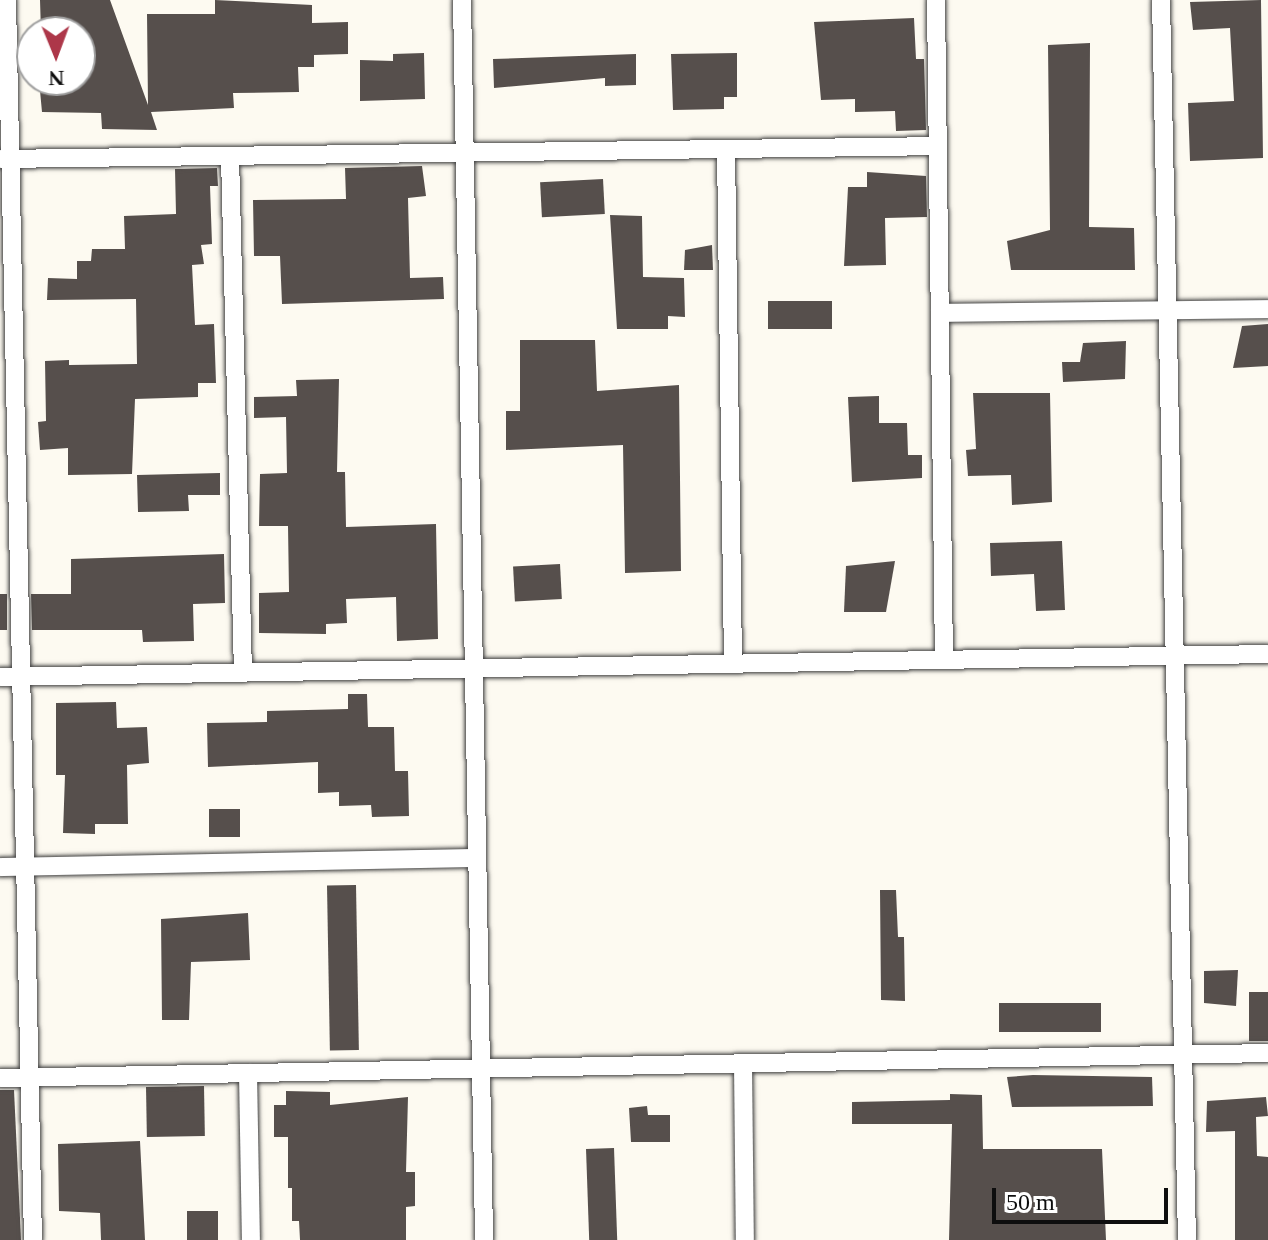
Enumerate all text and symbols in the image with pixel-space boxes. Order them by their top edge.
north arrow [16,16,96,96]
text: N [48,66,65,91]
scale bar [996,1172,1172,1222]
text: 50 m [1006,1189,1055,1215]

